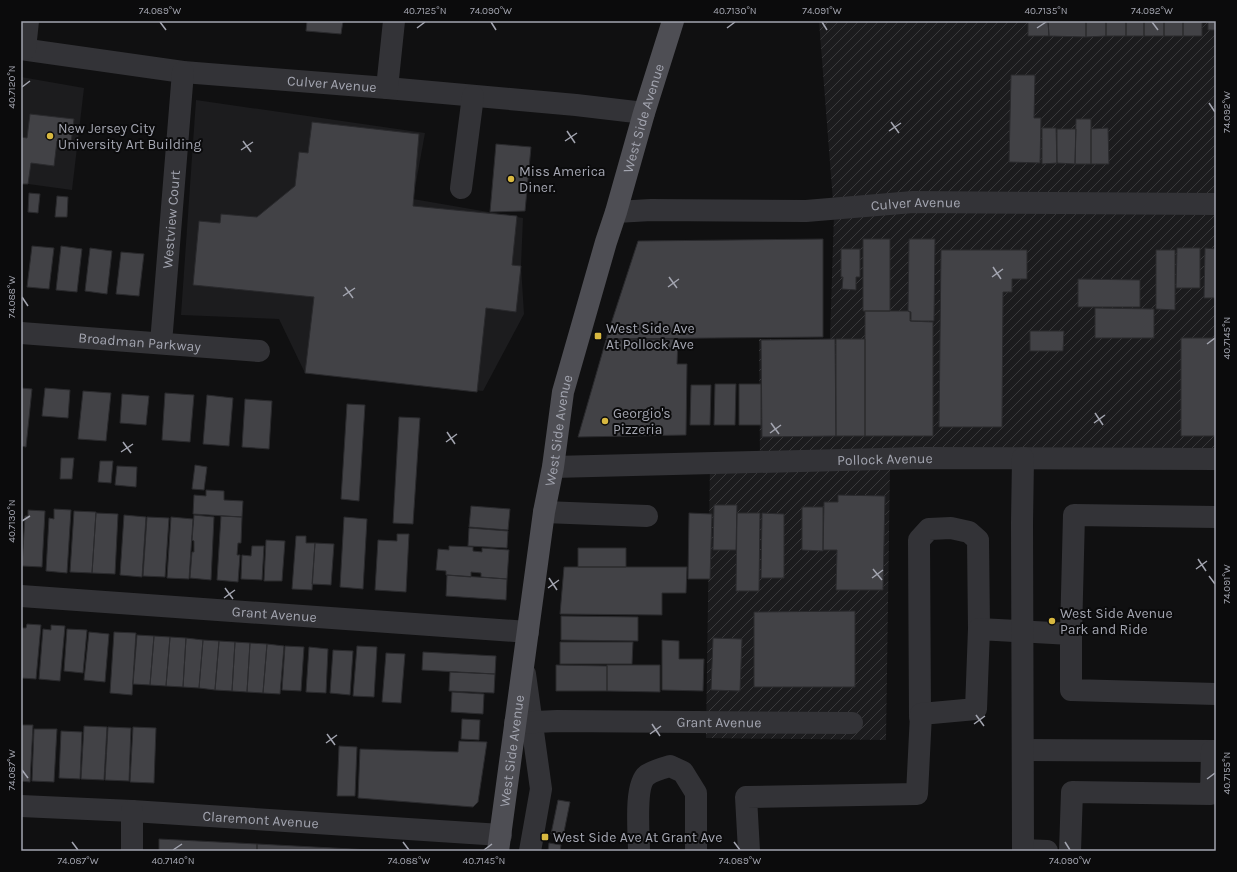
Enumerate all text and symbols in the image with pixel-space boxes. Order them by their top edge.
text: 74.089°W [139,5,181,17]
text: 40.7125°N [404,5,447,17]
text: 74.090°W [470,5,512,17]
text: 40.7130°N [713,5,757,17]
text: 74.091°W [802,5,842,17]
text: 40.7135°N [1024,5,1068,17]
text: 74.092°W [1131,5,1173,17]
street label: West Side Avenue [620,62,668,175]
text: 40.7120°N [6,65,18,109]
street label: Culver Avenue [286,72,377,96]
text: 74.092°W [1221,91,1233,133]
place label: New Jersey City University Art Building [58,120,202,153]
marker: New Jersey City University Art Building [45,131,55,141]
place label: Miss America Diner. [519,163,606,196]
street label: Westview Court [159,169,184,269]
marker: Miss America Diner. [506,174,516,184]
street label: Culver Avenue [870,194,961,215]
text: 74.088°W [6,276,18,318]
text: 40.7145°N [1221,317,1233,359]
place label: West Side Ave At Pollock Ave [606,320,695,353]
street label: Broadman Parkway [78,329,202,356]
marker: West Side Ave At Pollock Ave [593,331,603,341]
street label: West Side Avenue [541,373,577,488]
place label: Georgio's Pizzeria [613,405,671,438]
marker: Georgio's Pizzeria [600,416,610,426]
street label: Pollock Avenue [837,450,933,469]
text: 40.7130°N [6,499,18,543]
text: 74.091°W [1221,564,1233,604]
street label: Grant Avenue [231,603,317,626]
place label: West Side Avenue Park and Ride [1060,605,1173,638]
marker: West Side Avenue Park and Ride [1047,616,1057,626]
street label: West Side Avenue [496,694,528,808]
street label: Grant Avenue [676,714,762,731]
text: 74.087°W [6,749,18,791]
text: 40.7155°N [1221,752,1233,794]
street label: Claremont Avenue [202,808,319,832]
place label: West Side Ave At Grant Ave [553,829,722,846]
marker: West Side Ave At Grant Ave [540,832,550,842]
text: 74.087°W [57,855,99,867]
text: 40.7140°N [151,855,195,867]
text: 74.088°W [388,855,430,867]
text: 40.7145°N [463,855,505,867]
text: 74.089°W [719,855,761,867]
text: 74.090°W [1049,855,1091,867]

